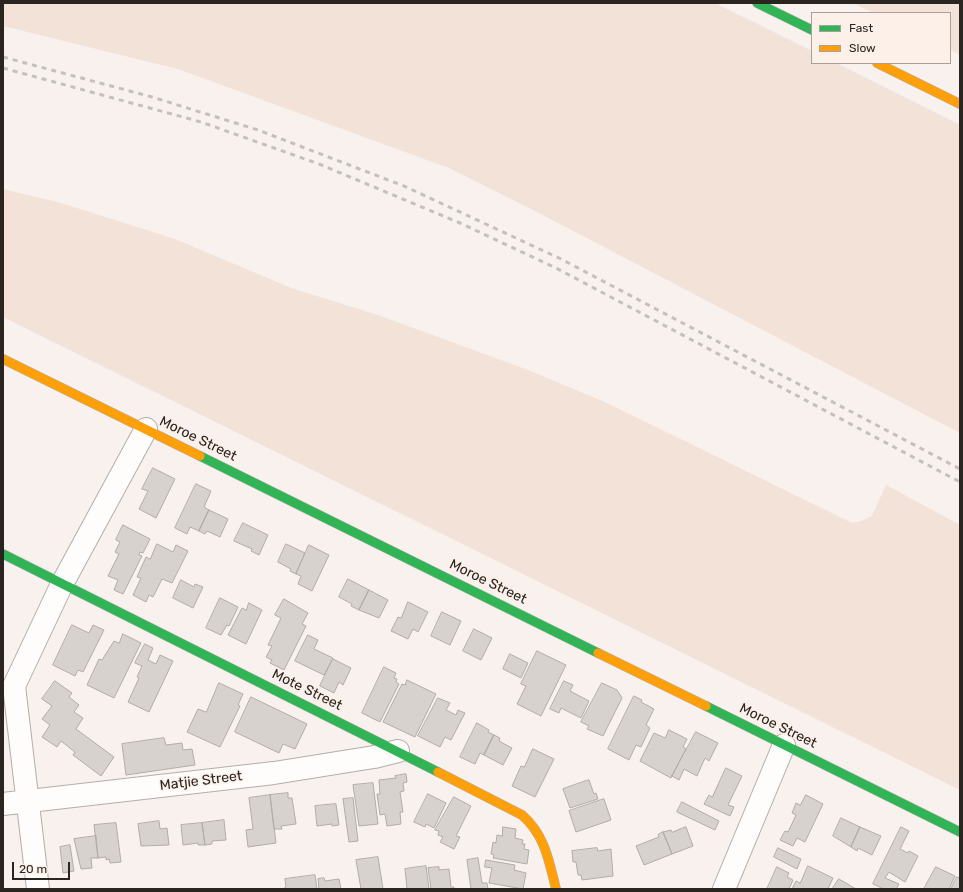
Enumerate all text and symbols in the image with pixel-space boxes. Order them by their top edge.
legend [811,12,951,64]
text: Fast [849,21,873,35]
text: Slow [849,41,876,55]
street label: Moroe Street [157,413,239,465]
street label: Moroe Street [447,556,529,608]
street label: Mote Street [269,666,345,714]
street label: Moroe Street [737,700,819,752]
street label: Matjie Street [159,768,243,794]
scale bar [14,854,72,880]
text: 20 m [19,862,47,876]

